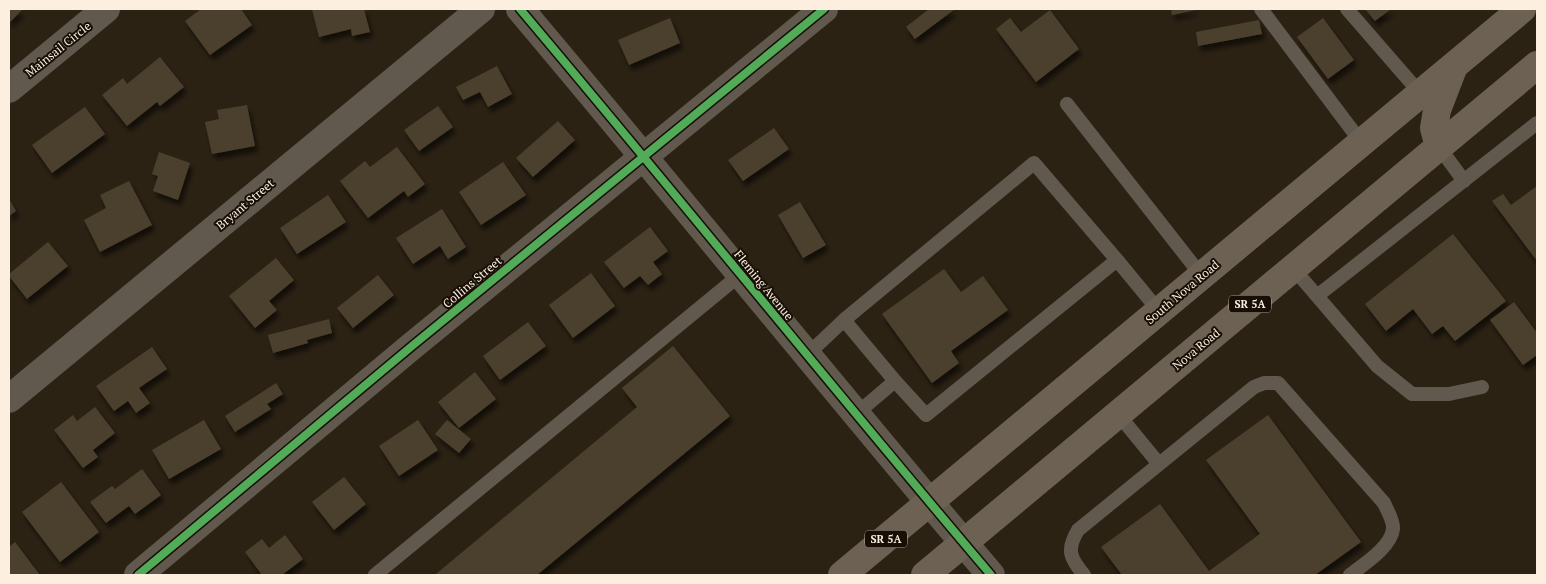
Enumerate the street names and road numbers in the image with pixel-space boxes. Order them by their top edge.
street label: Mainsail Circle [22,18,94,80]
street label: Bryant Street [213,175,277,233]
street label: Fleming Avenue [731,247,797,323]
street label: Collins Street [440,253,505,311]
street label: South Nova Road [1142,257,1222,327]
road number: SR 5A [1229,296,1271,312]
street label: Nova Road [1169,325,1223,373]
road number: SR 5A [865,530,907,548]

